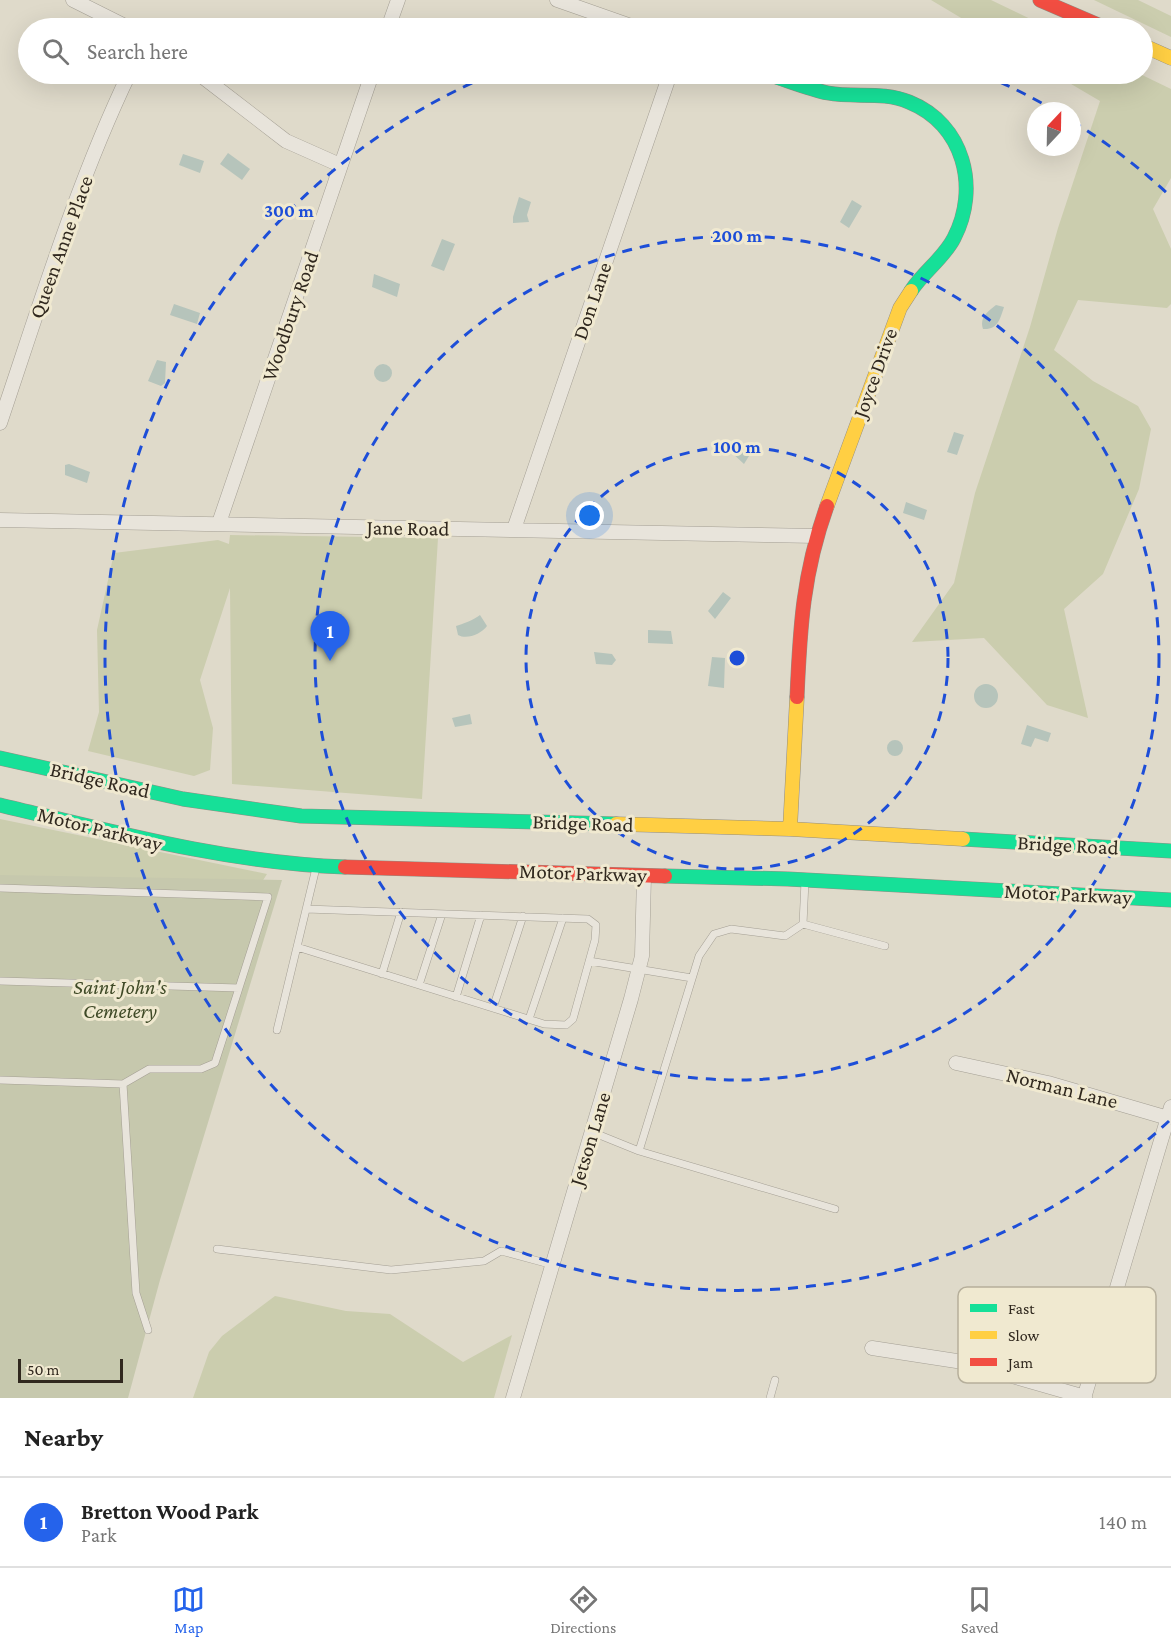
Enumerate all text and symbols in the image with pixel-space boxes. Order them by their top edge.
search box [18,18,1153,84]
icon: search [39,35,72,68]
text: Search here [87,39,188,64]
north arrow [1027,102,1081,156]
street label: Queen Anne Place [24,172,98,322]
text: 300 m [264,201,314,221]
text: 200 m [712,226,763,246]
street label: Woodbury Road [257,248,323,384]
street label: Don Lane [568,259,616,343]
street label: Joyce Drive [847,325,902,423]
text: 100 m [713,437,761,457]
your location [575,501,604,530]
street label: Jane Road [364,515,450,541]
pin: 1 [310,612,350,661]
centre of rings [727,648,747,668]
street label: Bridge Road [48,757,152,803]
street label: Motor Parkway [35,802,165,856]
street label: Bridge Road [532,809,634,837]
street label: Bridge Road [1017,830,1119,860]
street label: Motor Parkway [519,859,648,887]
street label: Motor Parkway [1003,879,1133,909]
park label: Saint John's Cemetery [73,975,167,1023]
street label: Norman Lane [1004,1063,1120,1113]
street label: Jetson Lane [564,1089,616,1191]
legend [958,1287,1156,1383]
text: Fast [1008,1300,1035,1317]
text: Slow [1008,1327,1040,1344]
text: Jam [1006,1354,1033,1372]
scale bar [18,1356,123,1384]
text: 50 m [27,1361,59,1378]
text: Nearby [24,1423,103,1452]
text: Bretton Wood Park [81,1499,258,1524]
text: 1 [40,1511,47,1533]
text: 140 m [1099,1511,1147,1533]
text: Park [81,1524,117,1546]
tab: Map [172,1583,205,1636]
tab: Directions [550,1583,616,1636]
tab: Saved [961,1583,999,1636]

